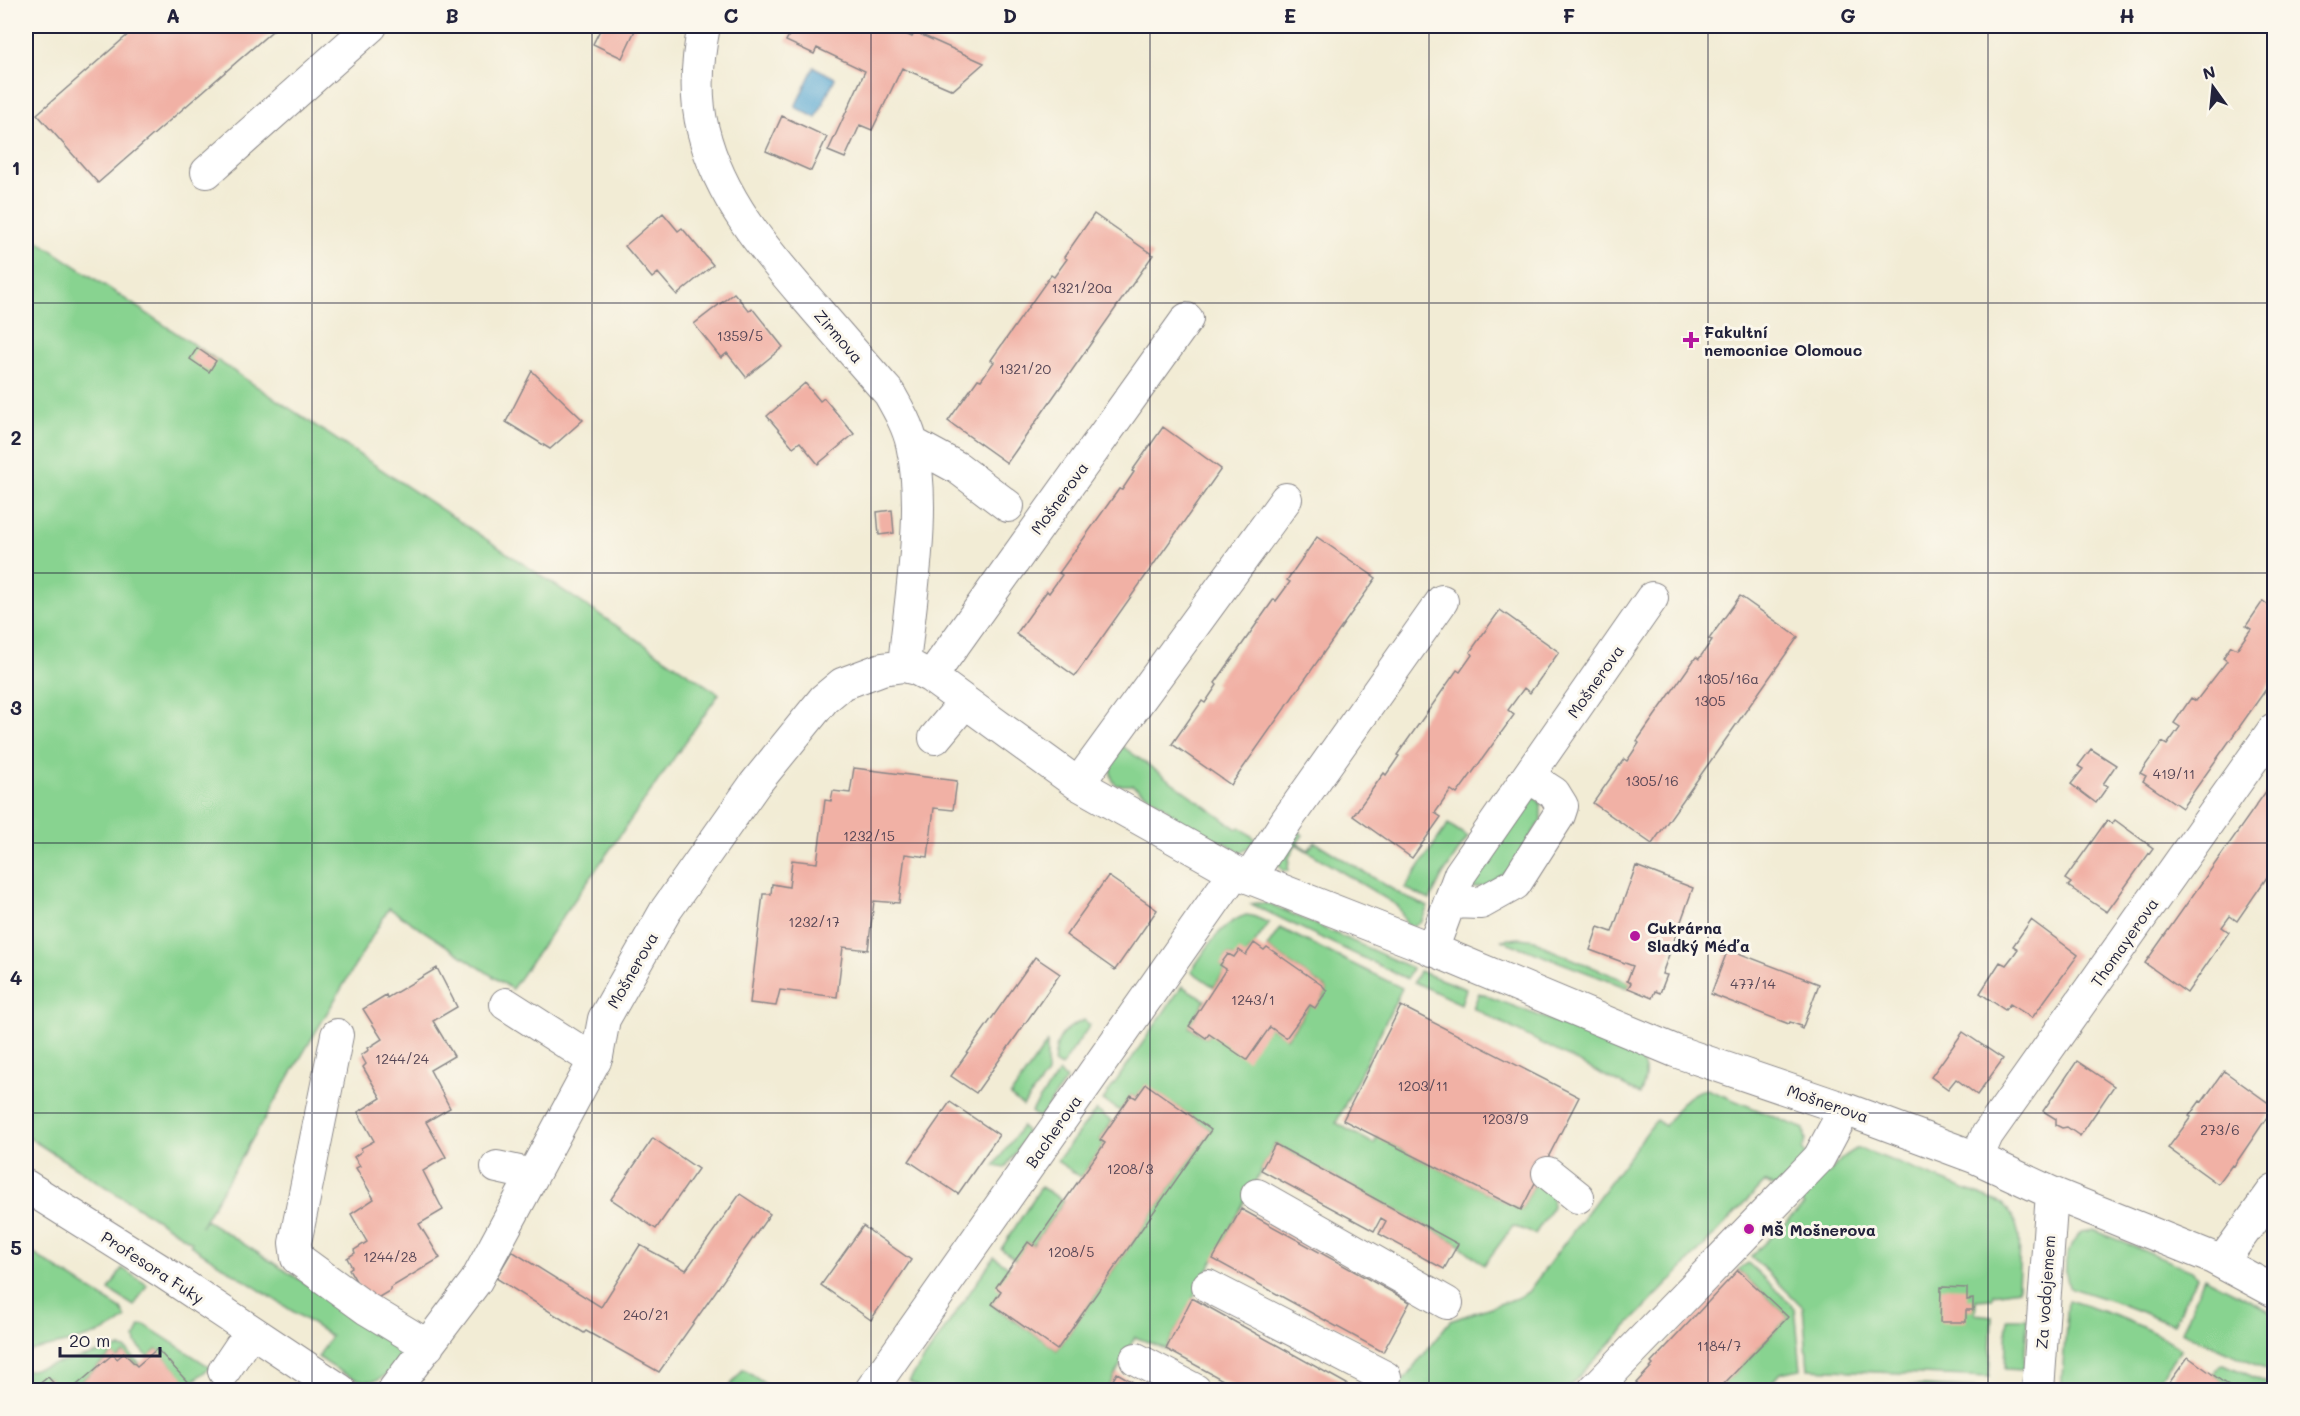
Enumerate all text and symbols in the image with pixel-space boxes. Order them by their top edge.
text: A [166,2,180,28]
text: B [445,2,459,28]
text: C [724,2,739,28]
text: D [1003,2,1017,28]
text: E [1284,2,1296,28]
text: F [1563,2,1576,28]
text: G [1840,2,1856,28]
text: H [2119,2,2135,28]
north arrow [2183,57,2243,117]
text: N [2200,60,2218,84]
text: 1 [12,154,20,180]
house number: 1321/20a [1051,278,1113,297]
street label: Zirmova [810,305,868,367]
place label: Fakultní nemocnice Olomouc [1704,321,1862,360]
house number: 1359/5 [717,326,763,345]
marker: Fakultní nemocnice Olomouc [1682,331,1700,349]
house number: 1321/20 [999,359,1052,378]
text: 2 [10,424,22,450]
street label: Mošnerova [1026,458,1092,538]
street label: Mošnerova [1562,640,1628,722]
house number: 1305/16a [1697,669,1759,688]
house number: 1305 [1694,691,1726,710]
text: 3 [10,694,22,720]
house number: 419/11 [2153,764,2195,783]
house number: 1305/16 [1625,771,1679,790]
house number: 1232/15 [843,826,895,845]
street label: Thomayerova [2085,893,2163,991]
house number: 1232/17 [788,912,840,931]
place label: Cukrárna Sladký Méďa [1647,917,1750,956]
street label: Mošnerova [602,928,662,1012]
marker: Cukrárna Sladký Méďa [1628,929,1642,943]
text: 4 [10,964,23,990]
house number: 477/14 [1730,974,1777,993]
house number: 1243/1 [1231,990,1275,1009]
house number: 1244/24 [375,1049,430,1068]
house number: 1203/11 [1398,1076,1448,1095]
street label: Mošnerova [1785,1079,1872,1127]
street label: Bacherova [1020,1090,1086,1172]
house number: 1203/9 [1482,1109,1528,1128]
house number: 273/6 [2200,1120,2240,1139]
house number: 1208/3 [1107,1159,1153,1178]
place label: MŠ Mošnerova [1761,1219,1876,1240]
marker: MŠ Mošnerova [1742,1222,1756,1236]
street label: Profesora Fuky [98,1226,208,1308]
text: 5 [10,1234,22,1260]
street label: Za vodojemem [2031,1234,2059,1350]
house number: 1208/5 [1048,1242,1094,1261]
house number: 1244/28 [363,1247,417,1266]
house number: 240/21 [623,1305,669,1324]
scale bar [60,1320,160,1358]
text: 20 m [69,1328,110,1352]
house number: 1184/7 [1697,1336,1741,1355]

